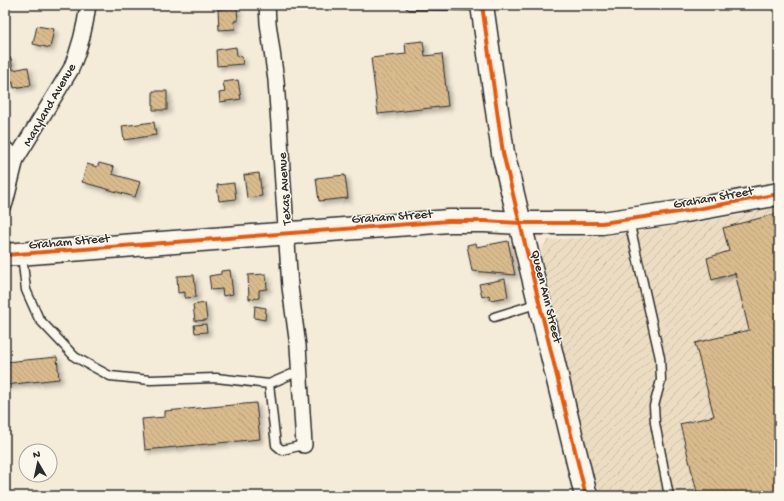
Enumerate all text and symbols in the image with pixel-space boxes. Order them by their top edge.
street label: Maryland Avenue [20,61,80,149]
street label: Texas Avenue [275,152,296,227]
street label: Graham Street [672,184,756,213]
street label: Graham Street [351,207,435,228]
street label: Graham Street [28,231,112,254]
street label: Queen Ann Street [527,249,565,346]
north arrow [18,443,58,483]
text: N [32,449,41,462]

